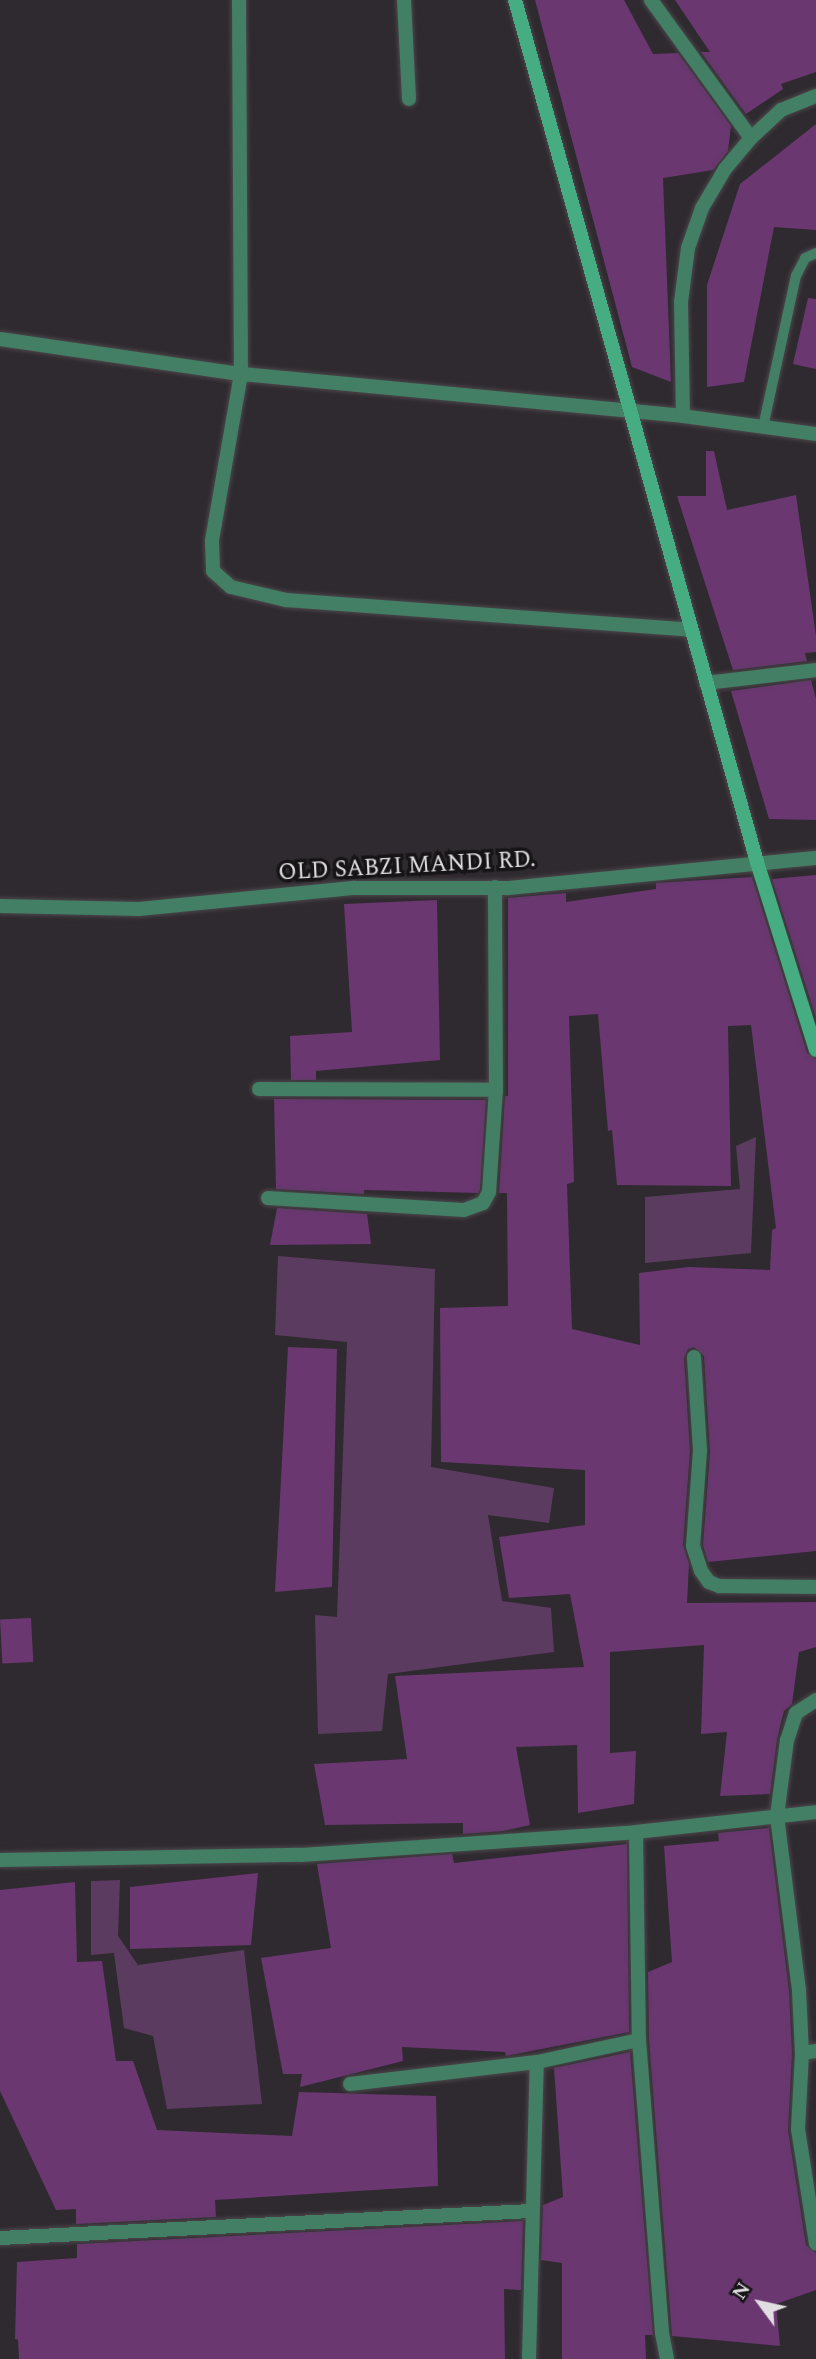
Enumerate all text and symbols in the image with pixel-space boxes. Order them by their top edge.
street label: OLD SABZI MANDI RD. [278,846,536,888]
north arrow [725,2268,795,2338]
text: N [726,2277,758,2306]

